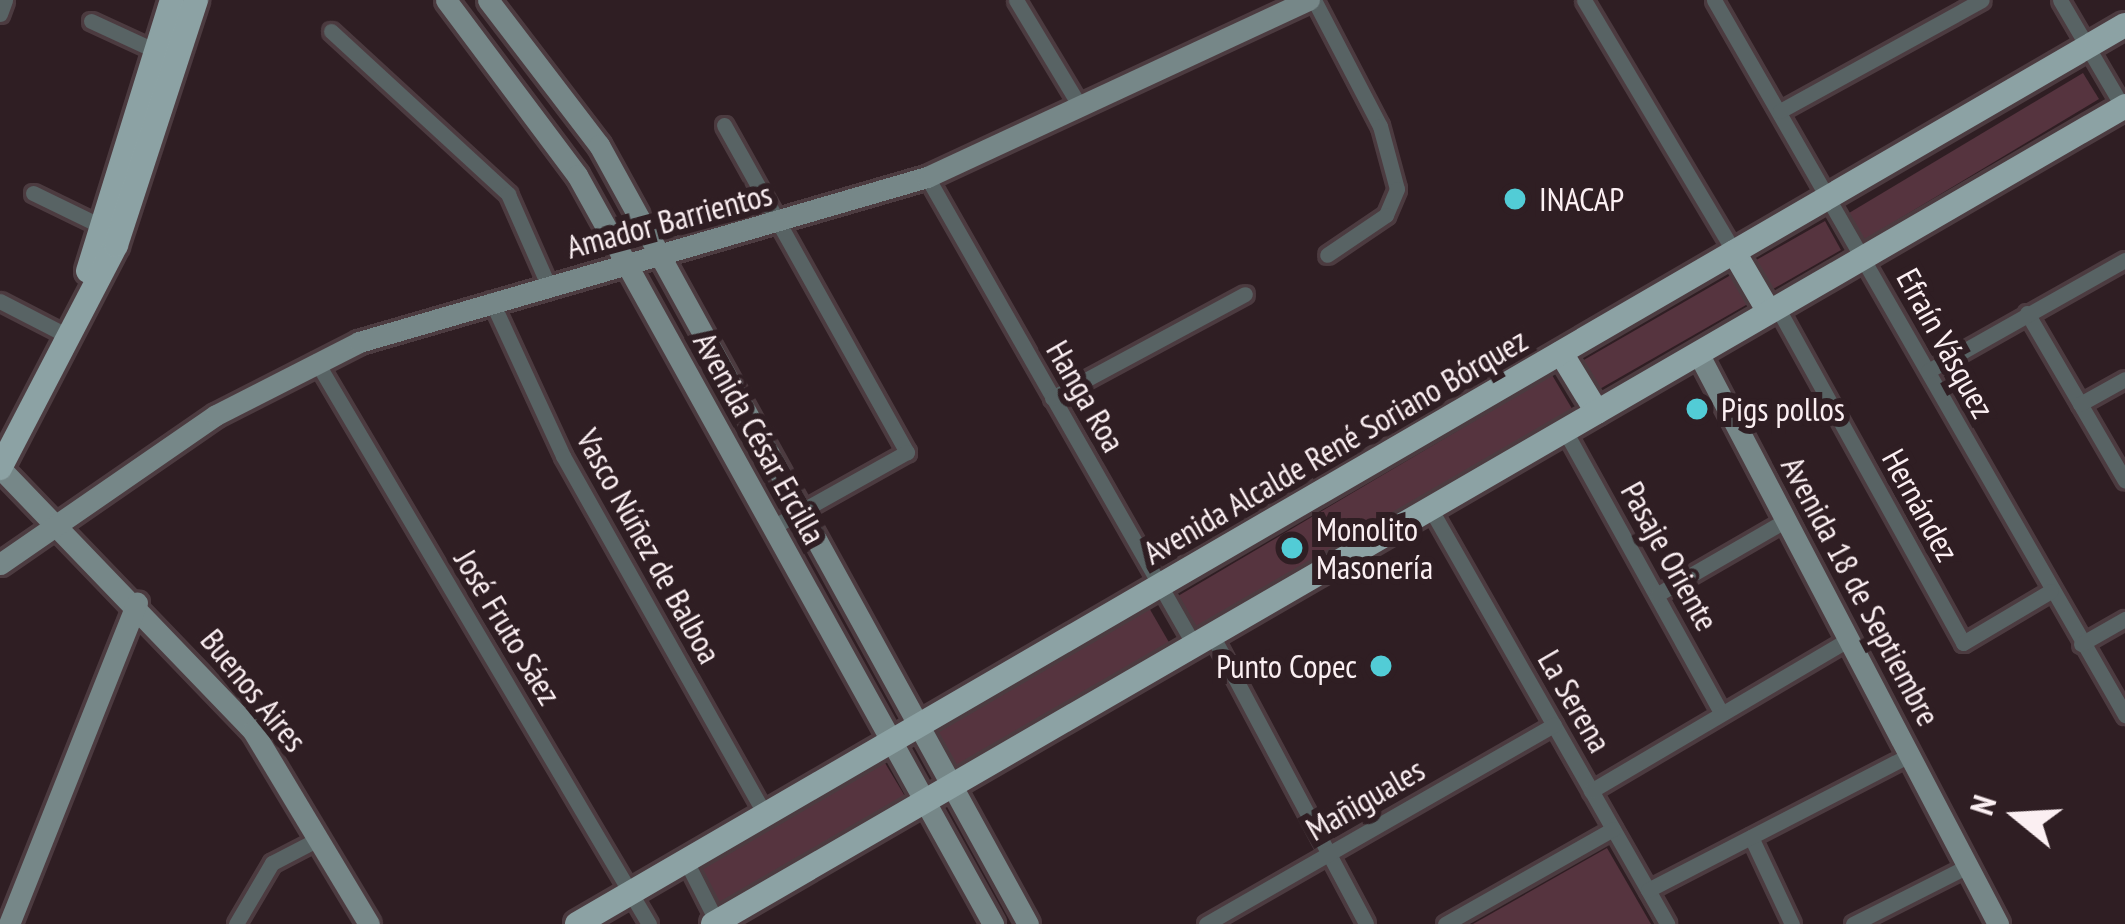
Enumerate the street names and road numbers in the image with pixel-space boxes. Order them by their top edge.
street label: Amador Barrientos [562,174,776,266]
street label: Efraín Vásquez [1889,261,2003,425]
street label: Avenida Alcalde René Soriano Bórquez [1136,319,1534,573]
street label: Avenida César Ercilla [685,325,835,551]
street label: Hanga Roa [1038,333,1134,459]
street label: Vasco Núñez de Balboa [568,422,730,670]
street label: Hernández [1874,442,1968,568]
street label: Avenida 18 de Septiembre [1773,450,1949,732]
street label: Pasaje Oriente [1613,475,1727,637]
street label: José Fruto Sáez [446,542,570,712]
street label: Buenos Aires [192,620,316,760]
street label: La Serena [1530,643,1620,759]
street label: Mañiguales [1299,749,1431,849]

